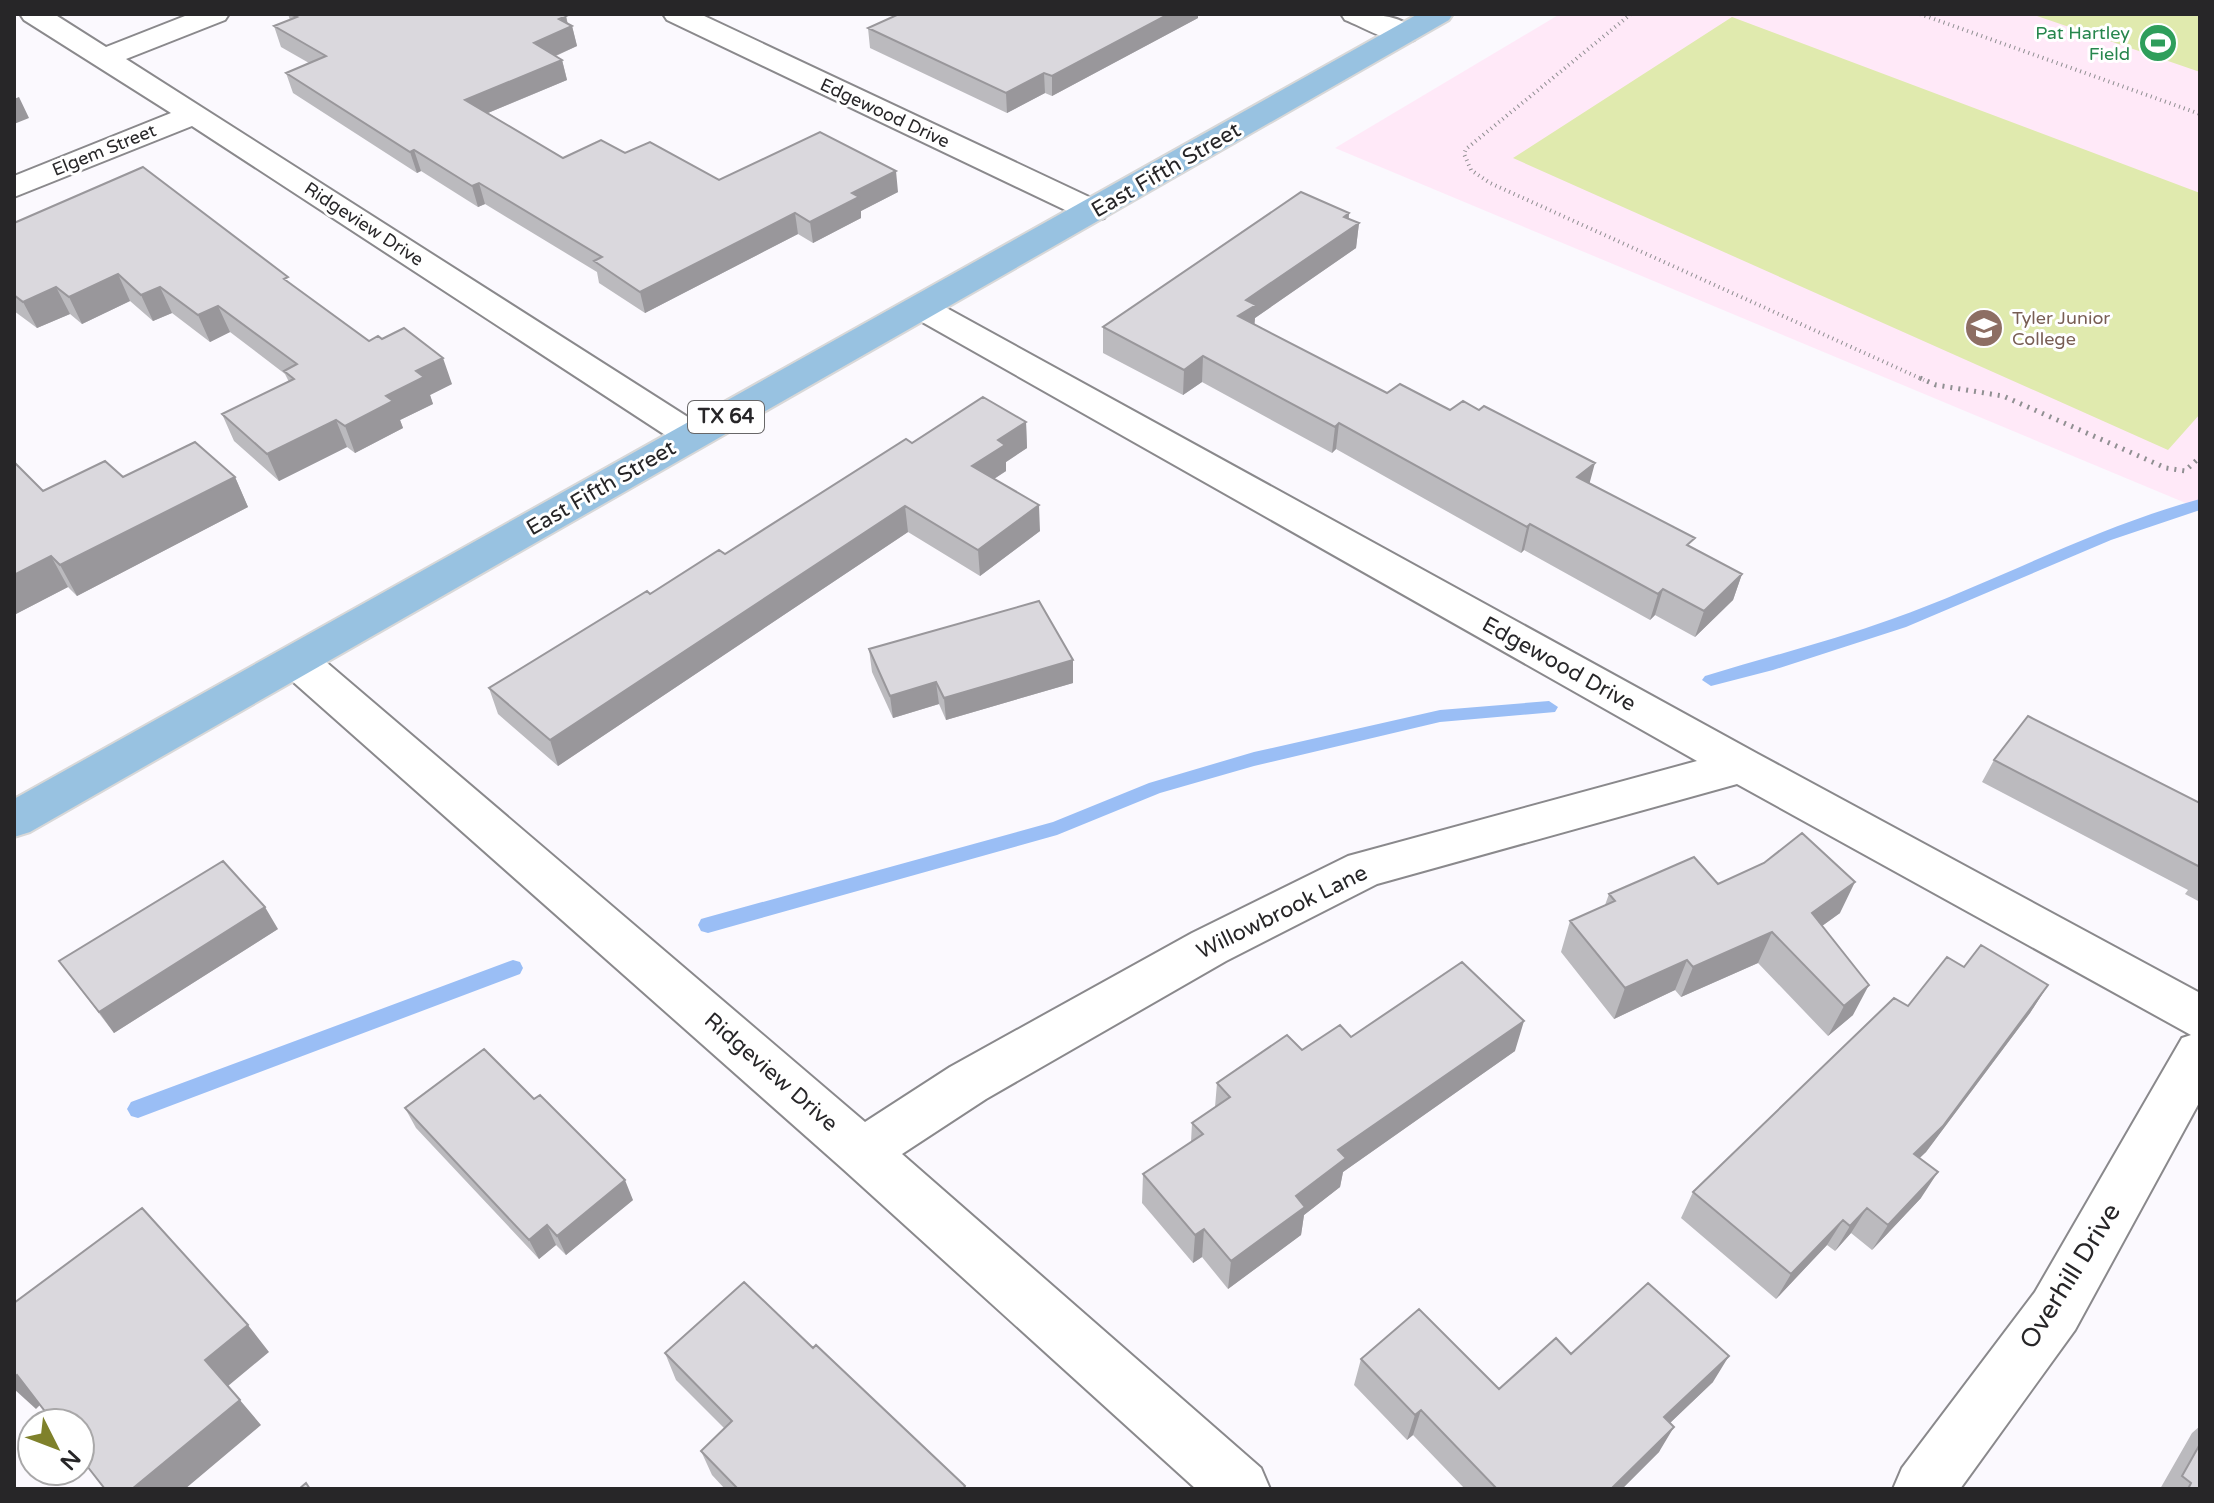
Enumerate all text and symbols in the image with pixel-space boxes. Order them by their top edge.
place label: Pat Hartley Field [2035,22,2130,65]
sports icon: Pat Hartley Field [2137,22,2179,64]
street label: Edgewood Drive [817,73,953,153]
street label: East Fifth Street [1087,117,1245,223]
street label: Elgem Street [49,119,159,181]
street label: Ridgeview Drive [300,177,428,271]
school or university icon: Tyler Junior College [1963,307,2005,349]
place label: Tyler Junior College [2012,307,2110,350]
road number: TX 64 [688,401,764,433]
street label: East Fifth Street [522,435,680,541]
street label: Edgewood Drive [1478,611,1640,717]
street label: Willowbrook Lane [1193,859,1371,965]
street label: Ridgeview Drive [699,1007,843,1137]
street label: Overhill Drive [2013,1198,2127,1354]
north arrow [16,1407,96,1487]
text: N [55,1444,86,1475]

